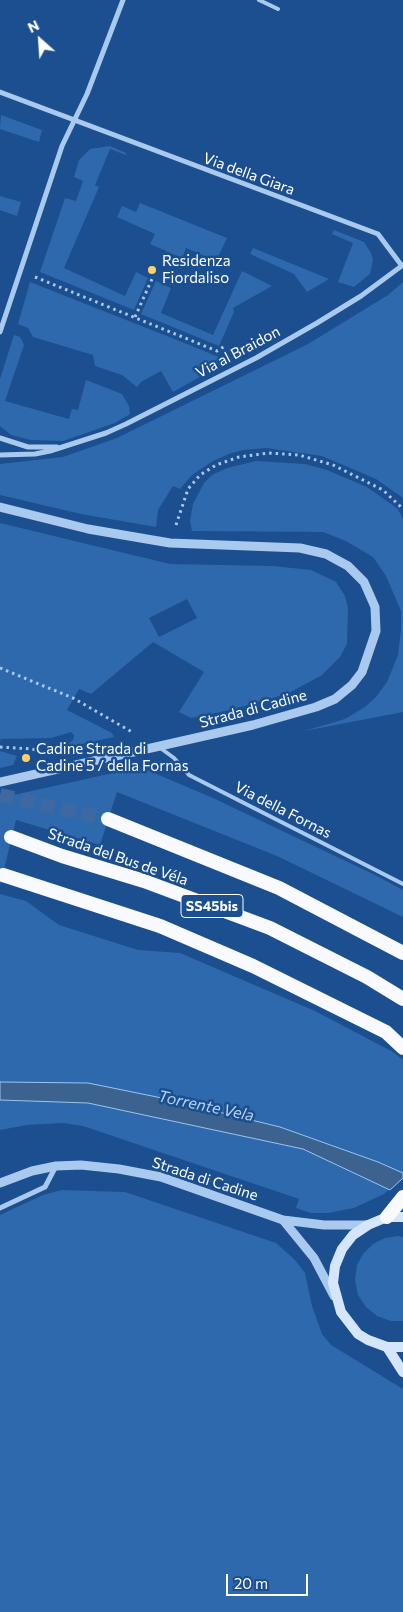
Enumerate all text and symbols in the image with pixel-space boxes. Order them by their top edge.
north arrow [15,15,65,65]
text: N [25,16,42,36]
street label: Via della Giara [201,149,297,199]
place label: Residenza Fiordaliso [162,252,231,287]
marker: Residenza Fiordaliso [146,264,158,276]
street label: Via al Braidon [193,322,283,382]
street label: Strada di Cadine [197,686,309,732]
place label: Cadine Strada di Cadine 5 / della Fornas [36,740,188,775]
marker: Cadine Strada di Cadine 5 / della Fornas [20,752,32,764]
street label: Via della Fornas [232,778,334,842]
street label: Strada del Bus de Véla [46,825,190,889]
road number: SS45bis [181,894,243,918]
water label: Torrente Vela [156,1086,256,1126]
street label: Strada di Cadine [150,1153,260,1205]
scale bar [228,1564,310,1596]
text: 20 m [234,1574,268,1592]

